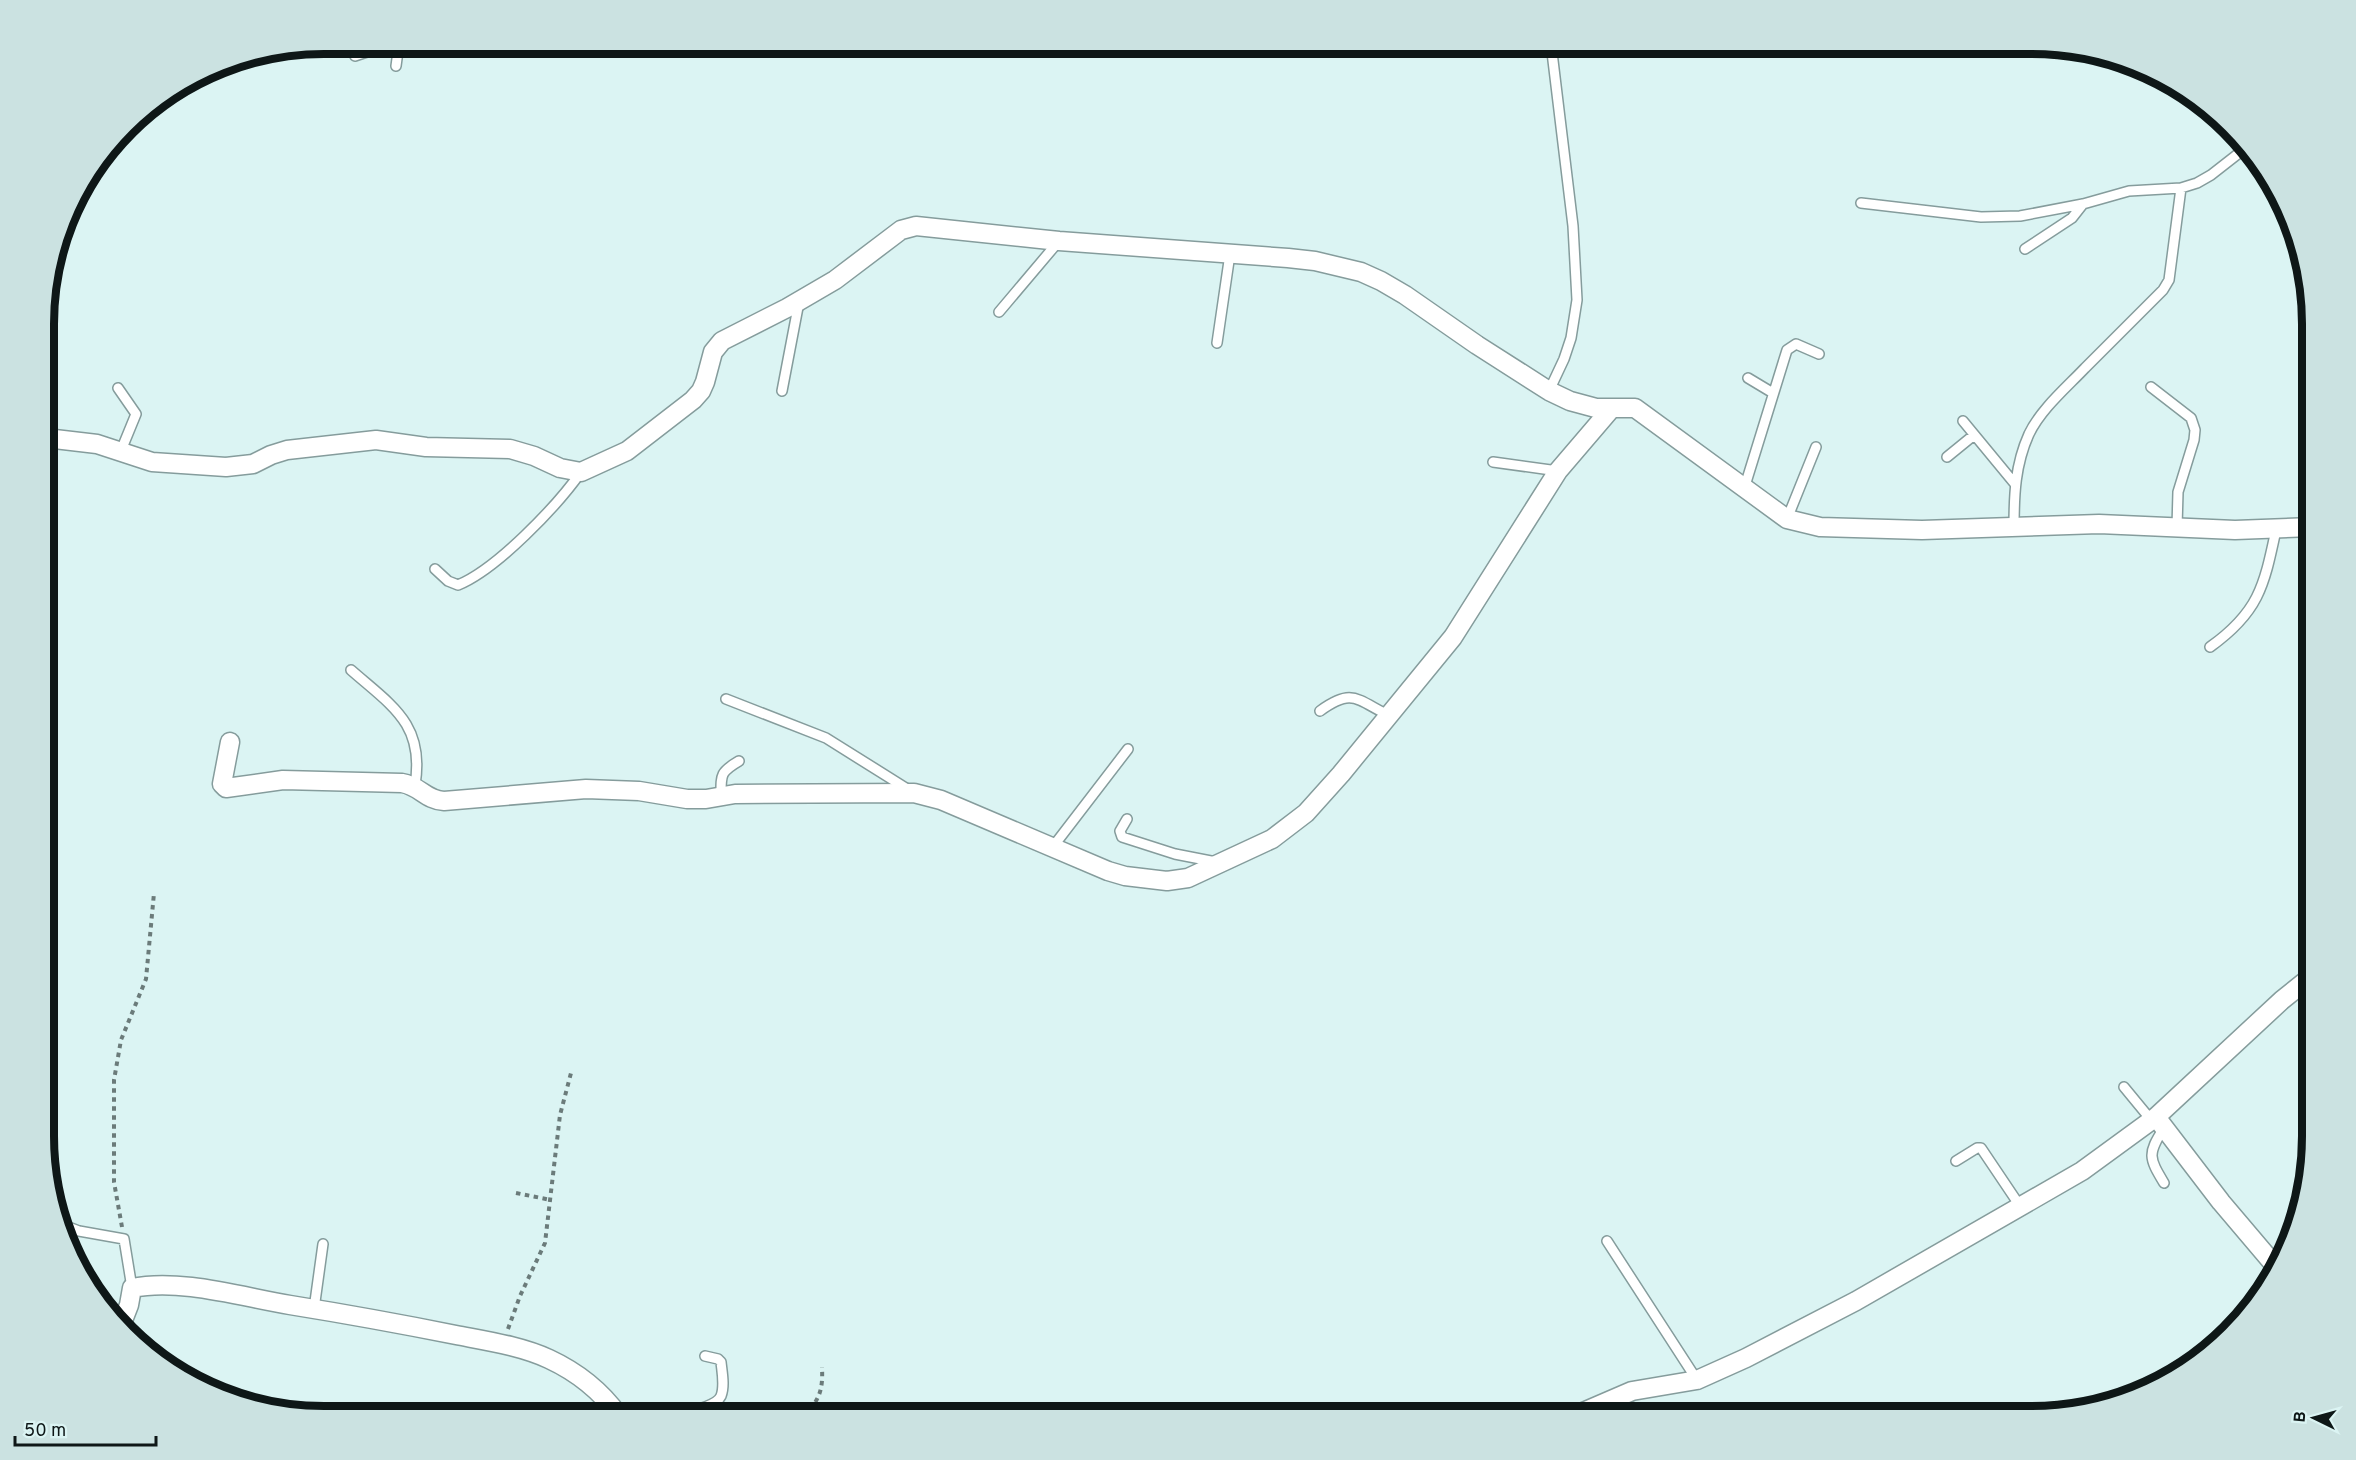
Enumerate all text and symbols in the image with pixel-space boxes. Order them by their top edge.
north arrow [2284,1388,2344,1448]
scale bar [15,1409,156,1447]
text: B [2291,1410,2311,1423]
text: 50 m [24,1420,66,1443]

